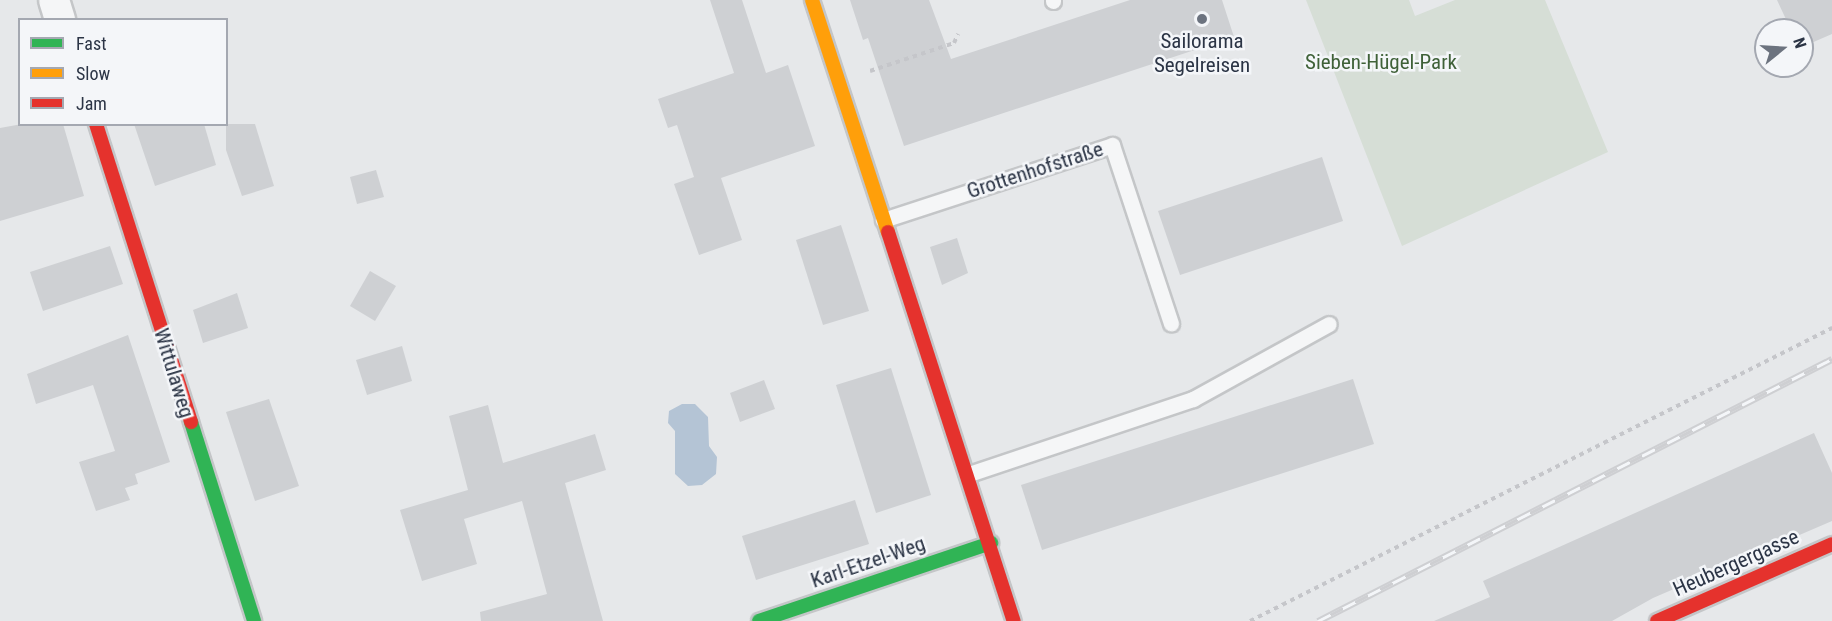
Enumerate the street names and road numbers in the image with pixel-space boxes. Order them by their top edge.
street label: Grottenhofstraße [964,136,1106,204]
street label: Wittulaweg [148,325,200,421]
street label: Heubergergasse [1669,524,1803,602]
street label: Karl-Etzel-Weg [807,531,929,593]

